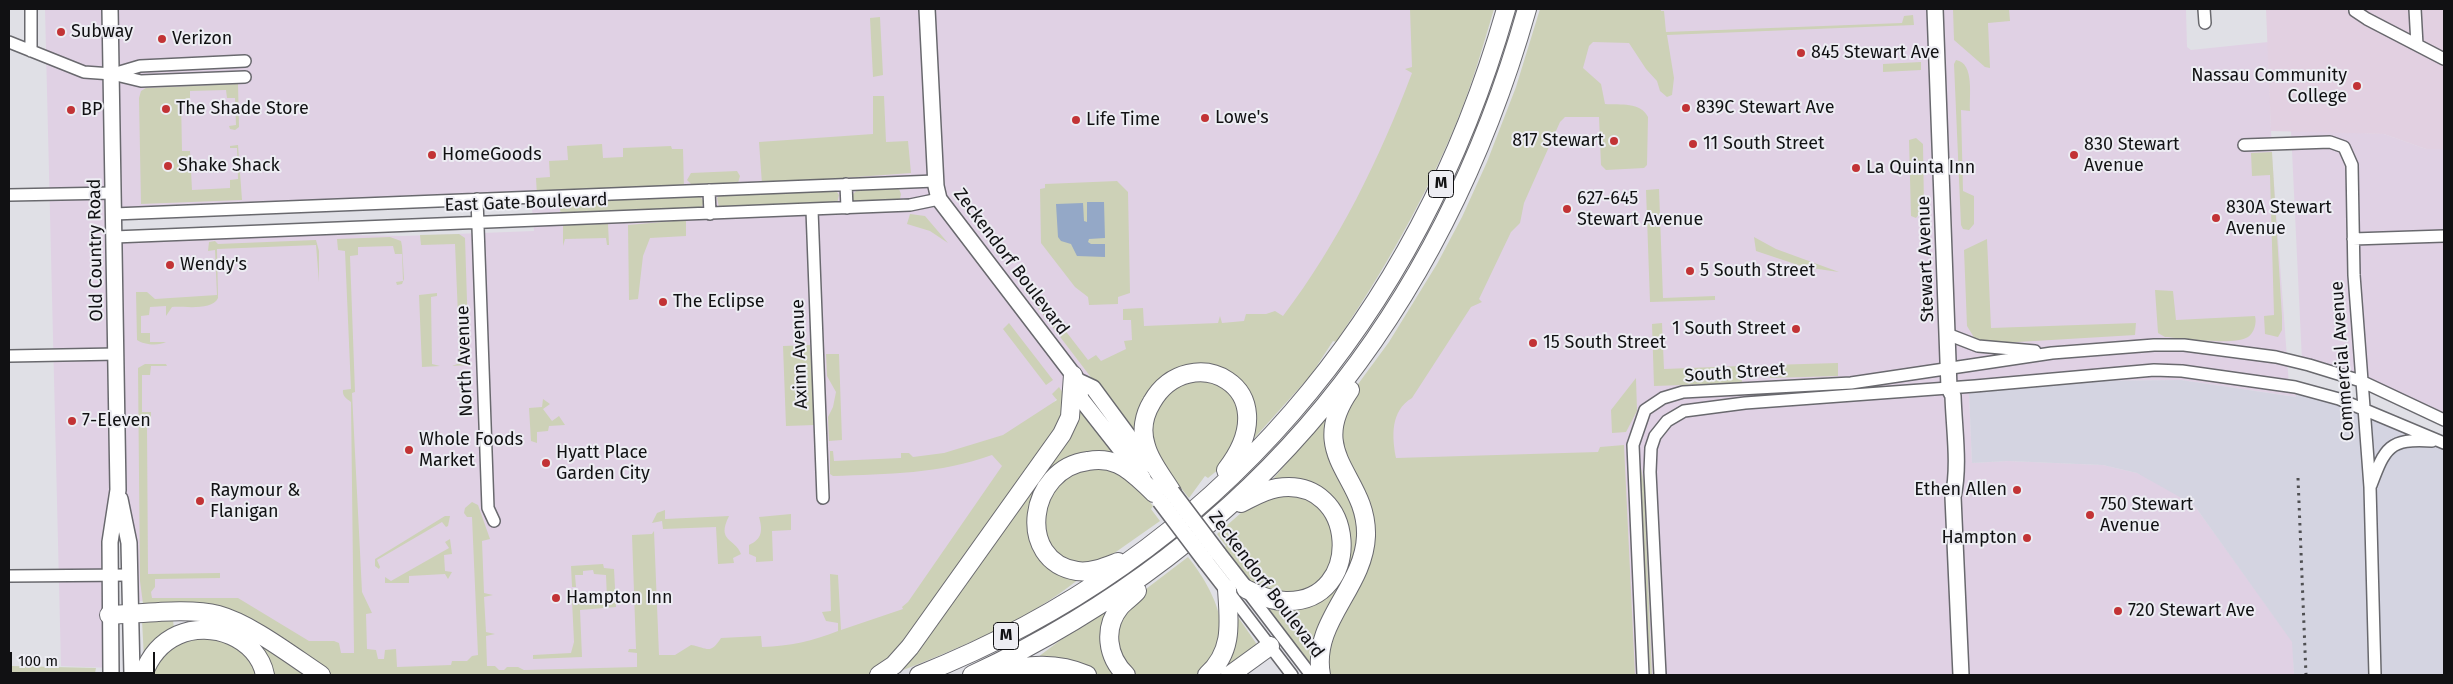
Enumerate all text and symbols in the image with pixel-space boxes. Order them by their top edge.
place label: Subway [71,21,133,43]
marker: Subway [55,26,67,38]
place label: Verizon [172,28,232,50]
marker: Verizon [156,33,168,45]
place label: 845 Stewart Ave [1811,42,1940,64]
marker: 845 Stewart Ave [1795,47,1807,59]
place label: Nassau Community College [2191,65,2347,108]
marker: Nassau Community College [2351,80,2363,92]
place label: 839C Stewart Ave [1696,97,1834,119]
place label: The Shade Store [176,98,309,120]
place label: BP [81,99,102,121]
marker: 839C Stewart Ave [1680,102,1692,114]
marker: The Shade Store [160,103,172,115]
marker: BP [65,104,77,116]
place label: Lowe's [1215,107,1269,129]
place label: Life Time [1086,109,1160,131]
marker: Lowe's [1199,112,1211,124]
marker: Life Time [1070,114,1082,126]
place label: 817 Stewart [1512,130,1604,152]
place label: 11 South Street [1703,133,1825,155]
place label: 830 Stewart Avenue [2084,134,2179,176]
marker: 817 Stewart [1608,135,1620,147]
marker: 11 South Street [1687,138,1699,150]
place label: HomeGoods [442,144,542,166]
marker: HomeGoods [426,149,438,161]
marker: 830 Stewart Avenue [2068,149,2080,161]
place label: Shake Shack [178,155,280,177]
place label: La Quinta Inn [1866,157,1975,179]
marker: Shake Shack [162,160,174,172]
marker: La Quinta Inn [1850,162,1862,174]
road number: M [1428,170,1454,198]
street label: Old Country Road [84,178,108,322]
street label: Zeckendorf Boulevard [949,184,1073,340]
place label: 627-645 Stewart Avenue [1577,188,1703,230]
street label: East Gate Boulevard [444,189,608,217]
street label: Stewart Avenue [1913,196,1939,322]
place label: 830A Stewart Avenue [2226,197,2332,240]
marker: 627-645 Stewart Avenue [1561,203,1573,215]
marker: 830A Stewart Avenue [2210,212,2222,224]
place label: Wendy's [180,254,247,276]
marker: Wendy's [164,259,176,271]
place label: 5 South Street [1700,260,1815,282]
marker: 5 South Street [1684,265,1696,277]
street label: Commercial Avenue [2327,280,2359,442]
place label: The Eclipse [673,291,765,313]
marker: The Eclipse [657,296,669,308]
street label: Axinn Avenue [787,299,813,409]
street label: North Avenue [452,305,478,417]
place label: 1 South Street [1672,318,1786,340]
marker: 1 South Street [1790,323,1802,335]
place label: 15 South Street [1543,332,1666,354]
marker: 15 South Street [1527,337,1539,349]
street label: South Street [1684,359,1786,387]
place label: 7-Eleven [82,410,151,432]
marker: 7-Eleven [66,415,78,427]
place label: Whole Foods Market [419,429,523,472]
place label: Hyatt Place Garden City [556,442,650,484]
marker: Whole Foods Market [403,444,415,456]
marker: Hyatt Place Garden City [540,457,552,469]
place label: Ethen Allen [1914,479,2007,501]
place label: Raymour & Flanigan [210,480,300,522]
marker: Ethen Allen [2011,484,2023,496]
place label: 750 Stewart Avenue [2100,494,2193,536]
marker: Raymour & Flanigan [194,495,206,507]
street label: Zeckendorf Boulevard [1204,507,1328,663]
marker: 750 Stewart Avenue [2084,509,2096,521]
place label: Hampton [1942,527,2017,549]
marker: Hampton [2021,532,2033,544]
place label: Hampton Inn [566,587,673,609]
marker: Hampton Inn [550,592,562,604]
place label: 720 Stewart Ave [2128,600,2255,622]
marker: 720 Stewart Ave [2112,605,2124,617]
road number: M [994,622,1018,650]
scale bar [12,642,158,674]
text: 100 m [18,652,58,670]

